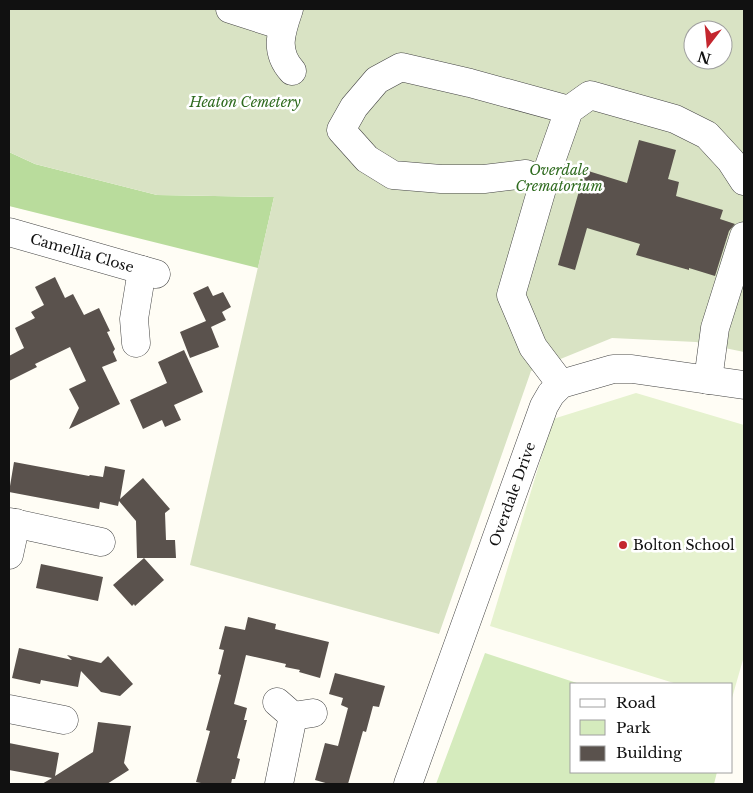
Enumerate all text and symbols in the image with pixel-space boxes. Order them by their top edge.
north arrow [683,20,733,70]
text: N [696,47,713,68]
park label: Heaton Cemetery [188,93,302,111]
park label: Overdale Crematorium [515,161,603,195]
street label: Camellia Close [28,230,136,276]
street label: Overdale Drive [485,439,539,549]
place label: Bolton School [633,536,735,554]
marker: Bolton School [617,539,629,551]
legend [570,683,733,773]
text: Road [616,693,656,712]
text: Park [616,718,652,737]
text: Building [616,743,683,762]

